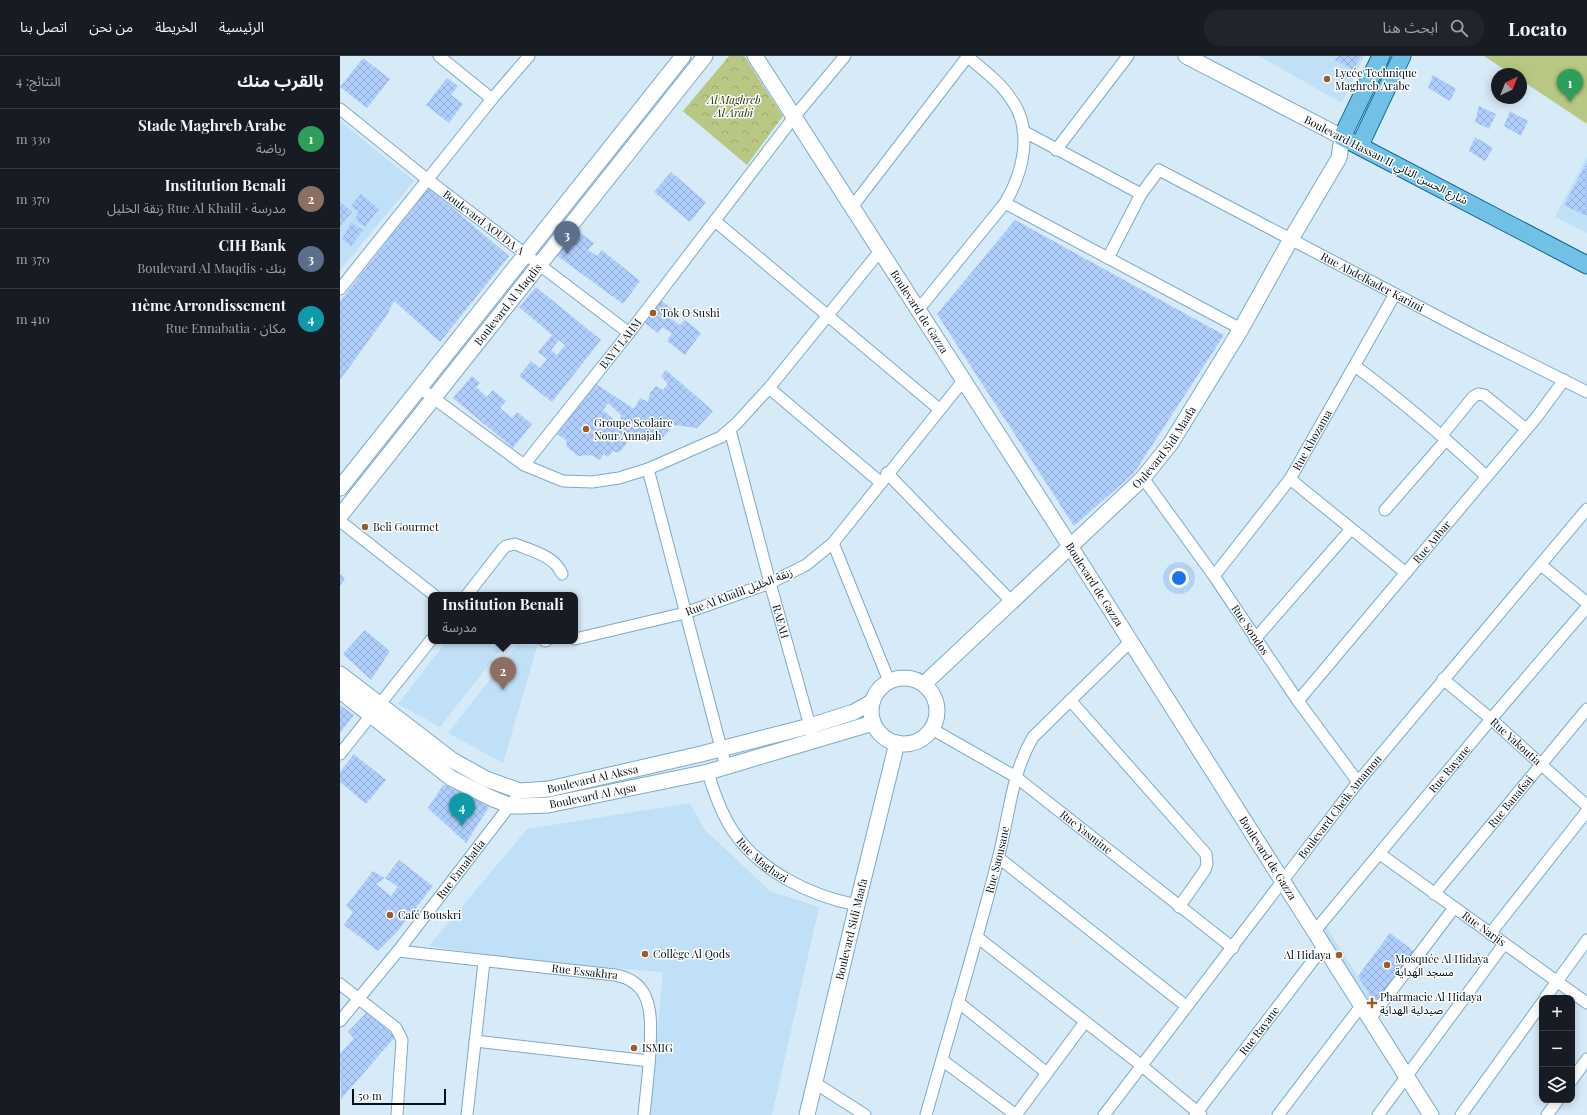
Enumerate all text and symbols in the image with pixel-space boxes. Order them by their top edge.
search box [1204,10,1484,46]
text: Locato [1508,15,1567,41]
text: اتصل بنا [20,17,67,36]
text: من نحن [89,17,133,36]
text: الخريطة [155,17,197,36]
text: الرئيسية [219,17,264,36]
text: ابحث هنا [1383,17,1438,37]
icon: search [1448,17,1470,39]
place label: Lycée Technique Maghreb Arabe [1335,65,1417,93]
north arrow [1491,68,1527,104]
text: بالقرب منك [237,69,324,91]
pin: 1 [1557,69,1583,102]
text: النتائج: 4 [16,72,61,89]
marker: Lycée Technique Maghreb Arabe [1322,74,1332,84]
park label: Al Maghreb Al Arabi [707,92,761,120]
street label: Boulevard Hassan II شارع الحسن الثاني [1301,112,1471,210]
text: Stade Maghreb Arabe [138,115,286,135]
text: 330 m [16,130,50,147]
text: 1 [309,130,314,147]
text: رياضة [256,139,286,156]
text: Institution Benali [165,175,286,195]
street label: Boulevard AOUDA A [440,186,528,258]
text: 370 m [16,190,50,207]
text: 2 [308,190,314,207]
text: مدرسة · Rue Al Khalil زنقة الخليل [107,199,286,216]
pin: 3 [554,221,580,254]
text: CIH Bank [218,235,286,255]
street label: Rue Abdelkader Karimi [1318,248,1427,315]
text: 370 m [16,250,50,267]
text: 3 [308,250,314,267]
text: بنك · Boulevard Al Maqdis [137,259,286,276]
street label: Boulevard Al Maqdis [470,260,545,348]
street label: Boulevard de Gazza [887,267,952,356]
text: 11ème Arrondissement [131,295,286,315]
place label: Tok O Sushi [661,305,720,320]
marker: Tok O Sushi [648,308,658,318]
text: 410 m [16,310,50,327]
text: 4 [308,310,314,327]
street label: BAYT LAHM [596,315,645,372]
text: مكان · Rue Ennabatia [166,319,286,336]
street label: Oulevard Sidi Maafa [1129,403,1199,491]
street label: Rue Khozama [1288,406,1335,473]
place label: Groupe Scolaire Nour Annajah [594,415,673,443]
marker: Groupe Scolaire Nour Annajah [581,424,591,434]
street label: Rue Anbar [1409,517,1454,566]
place label: Beli Gourmet [373,519,439,534]
marker: Beli Gourmet [360,522,370,532]
street label: Boulevard de Gazza [1063,539,1127,629]
street label: Rue Al Khalil زنقة الخليل [683,564,795,619]
your location [1169,568,1189,588]
popup [428,592,578,644]
text: Institution Benali [442,594,564,614]
street label: Rue Sondos [1228,601,1273,658]
street label: RAFAH [769,603,793,640]
text: مدرسة [442,618,477,635]
pin: 2 [490,657,516,690]
street label: Rue Yakoutia [1488,714,1545,768]
street label: Rue Rayane [1425,741,1474,796]
street label: Boulevard Cheik Amamou [1294,751,1385,862]
street label: Boulevard Al Akssa [545,761,640,796]
street label: Rue Banafsaj [1484,772,1536,830]
street label: Boulevard Al Aqsa [548,779,638,812]
pin: 4 [449,793,475,826]
street label: Rue Yasmine [1057,806,1116,857]
street label: Boulevard de Gazza [1236,813,1301,903]
street label: Rue Saousane [981,825,1012,895]
street label: Rue Maghazi [734,834,791,885]
street label: Rue Ennabatia [433,836,488,902]
street label: Boulevard Sidi Maafa [831,876,870,981]
place label: Café Bouskri [398,907,461,922]
street label: Rue Narjis [1459,907,1509,949]
marker: Café Bouskri [385,910,395,920]
place label: Collège Al Qods [653,946,730,961]
place label: Al Hidaya [1283,947,1332,962]
marker: Collège Al Qods [640,949,650,959]
marker: Al Hidaya [1334,950,1344,960]
place label: Mosquée Al Hidaya مسجد الهداية [1395,951,1489,979]
street label: Rue Essakhra [551,960,620,982]
marker: Mosquée Al Hidaya مسجد الهداية [1382,960,1392,970]
place label: Pharmacie Al Hidaya صيدلية الهداية [1380,989,1483,1017]
map controls [1539,995,1575,1103]
button: + [1539,995,1575,1031]
marker: Pharmacie Al Hidaya صيدلية الهداية [1367,998,1377,1008]
street label: Rue Rayane [1235,1003,1283,1058]
button: − [1539,1031,1575,1067]
place label: ISMIG [642,1040,673,1055]
marker: ISMIG [629,1043,639,1053]
button: layers [1539,1067,1575,1103]
scale bar [352,1087,446,1106]
text: 50 m [358,1088,382,1103]

